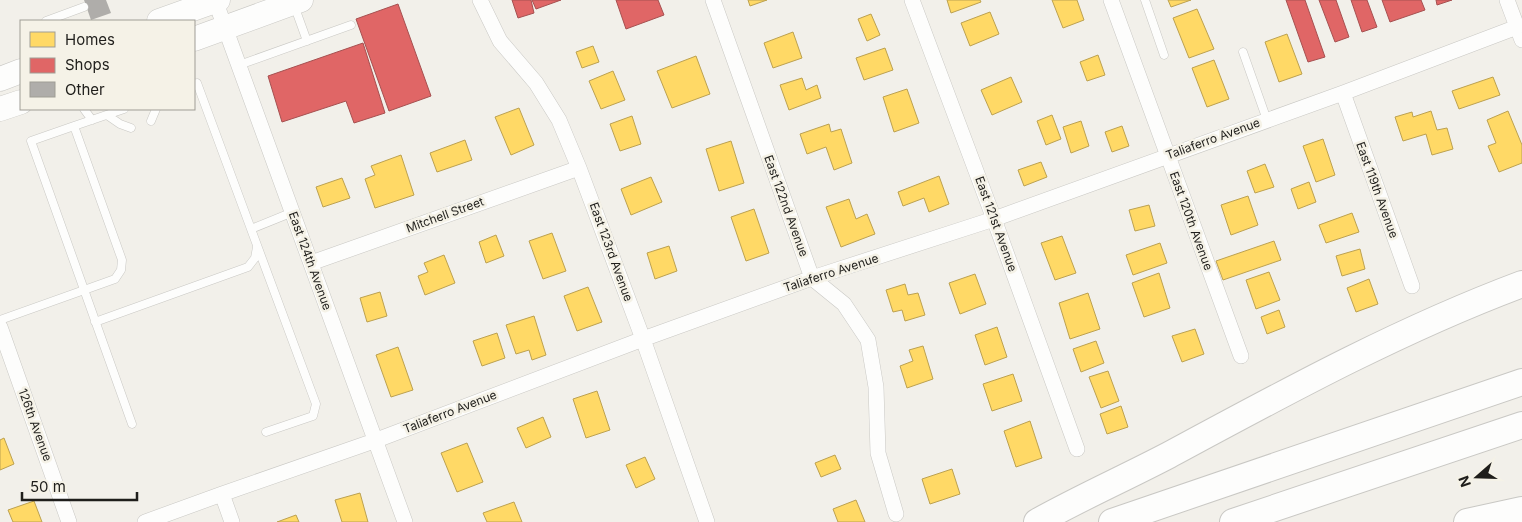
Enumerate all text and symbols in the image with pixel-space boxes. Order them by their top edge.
legend [20,20,195,110]
text: Homes [65,30,115,49]
text: Shops [65,55,110,74]
text: Other [65,80,105,99]
street label: Taliaferro Avenue [1164,115,1262,163]
street label: East 119th Avenue [1353,140,1402,240]
street label: East 122nd Avenue [761,153,812,259]
street label: East 120th Avenue [1167,169,1216,272]
street label: East 121st Avenue [972,174,1021,274]
street label: Mitchell Street [404,194,486,236]
street label: East 123rd Avenue [587,200,636,303]
street label: East 124th Avenue [286,209,335,312]
street label: Taliaferro Avenue [781,250,880,295]
street label: 126th Avenue [15,386,56,463]
street label: Taliaferro Avenue [401,387,499,436]
north arrow [1452,452,1502,502]
scale bar [22,470,138,502]
text: N [1455,474,1474,490]
text: 50 m [30,477,66,496]

